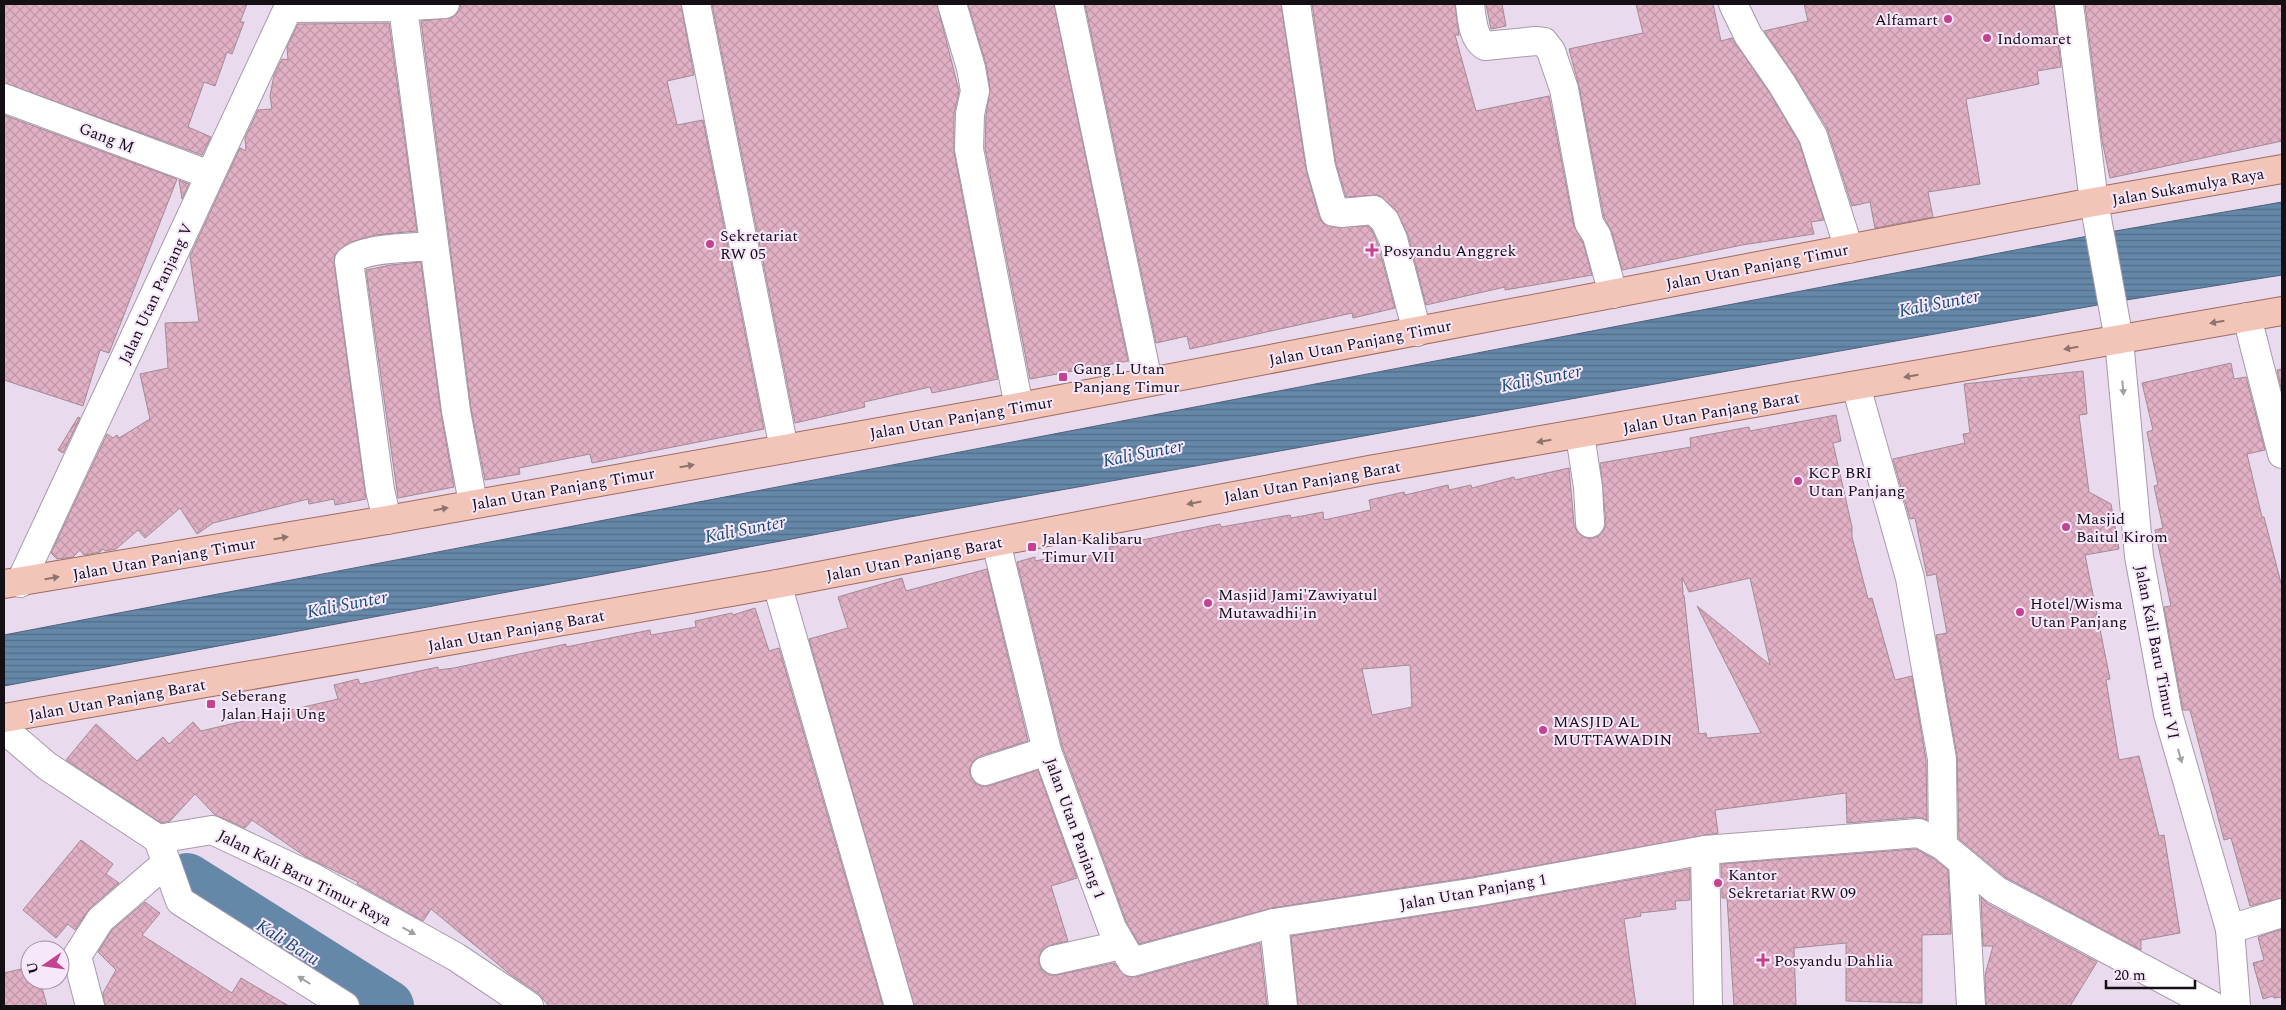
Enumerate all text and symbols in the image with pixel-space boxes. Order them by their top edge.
place label: Alfamart [1875,8,1938,32]
marker: Alfamart [1942,13,1954,25]
place label: Indomaret [1997,27,2072,51]
marker: Indomaret [1981,32,1993,44]
street label: Gang M [76,116,138,159]
street label: Jalan Sukamulya Raya [2110,162,2266,212]
street label: Jalan Utan Panjang V [113,219,199,368]
place label: Sekretariat RW 05 [720,224,798,266]
street label: Jalan Utan Panjang Timur [1664,237,1851,296]
marker: Sekretariat RW 05 [704,238,716,250]
place label: Posyandu Anggrek [1383,239,1516,263]
marker: Posyandu Anggrek [1365,243,1379,257]
water label: Kali Sunter [1896,282,1983,325]
street label: Jalan Utan Panjang Timur [1267,313,1454,372]
one-way arrow [2209,319,2225,327]
one-way arrow [2063,345,2079,353]
place label: Gang L Utan Panjang Timur [1073,357,1180,399]
water label: Kali Sunter [1498,357,1585,400]
marker: Gang L Utan Panjang Timur [1057,371,1069,383]
one-way arrow [1902,373,1918,381]
one-way arrow [2120,381,2128,397]
street label: Jalan Utan Panjang Barat [1621,386,1802,440]
street label: Jalan Utan Panjang Timur [868,390,1055,446]
water label: Kali Sunter [1100,432,1187,475]
one-way arrow [1536,437,1552,445]
street label: Jalan Utan Panjang Barat [1222,455,1403,509]
street label: Jalan Utan Panjang Timur [470,461,657,517]
one-way arrow [680,461,696,469]
place label: KCP BRI Utan Panjang [1808,461,1905,503]
marker: KCP BRI Utan Panjang [1792,475,1804,487]
one-way arrow [1187,499,1202,507]
one-way arrow [433,505,449,513]
place label: Masjid Baitul Kirom [2076,507,2168,549]
water label: Kali Sunter [702,508,789,551]
marker: Masjid Baitul Kirom [2060,521,2072,533]
place label: Jalan Kalibaru Timur VII [1042,527,1142,569]
street label: Jalan Utan Panjang Barat [824,530,1005,588]
street label: Jalan Utan Panjang Timur [71,531,258,587]
one-way arrow [274,534,290,542]
marker: Jalan Kalibaru Timur VII [1026,541,1038,553]
street label: Jalan Kali Baru Timur VI [2128,563,2186,741]
one-way arrow [44,573,60,581]
water label: Kali Sunter [304,583,391,626]
place label: Masjid Jami'Zawiyatul Mutawadhi'in [1218,583,1377,625]
place label: Hotel/Wisma Utan Panjang [2030,592,2127,634]
marker: Masjid Jami'Zawiyatul Mutawadhi'in [1202,597,1214,609]
street label: Jalan Utan Panjang Barat [426,604,607,658]
marker: Hotel/Wisma Utan Panjang [2014,606,2026,618]
street label: Jalan Utan Panjang Barat [27,673,208,727]
place label: Seberang Jalan Haji Ung [221,684,326,726]
marker: Seberang Jalan Haji Ung [205,698,217,710]
place label: MASJID AL MUTTAWADIN [1553,710,1672,752]
marker: MASJID AL MUTTAWADIN [1537,724,1549,736]
one-way arrow [2176,748,2184,763]
street label: Jalan Utan Panjang 1 [1038,754,1112,902]
street label: Jalan Kali Baru Timur Raya [213,823,396,932]
place label: Kantor Sekretariat RW 09 [1728,863,1856,905]
street label: Jalan Utan Panjang 1 [1398,867,1548,917]
marker: Kantor Sekretariat RW 09 [1712,877,1724,889]
water label: Kali Baru [251,912,325,973]
one-way arrow [402,927,416,935]
north arrow [20,940,70,990]
place label: Posyandu Dahlia [1774,949,1893,973]
marker: Posyandu Dahlia [1756,953,1770,967]
scale bar [2106,958,2195,990]
text: U [21,959,44,976]
text: 20 m [2114,964,2146,987]
one-way arrow [297,975,310,985]

